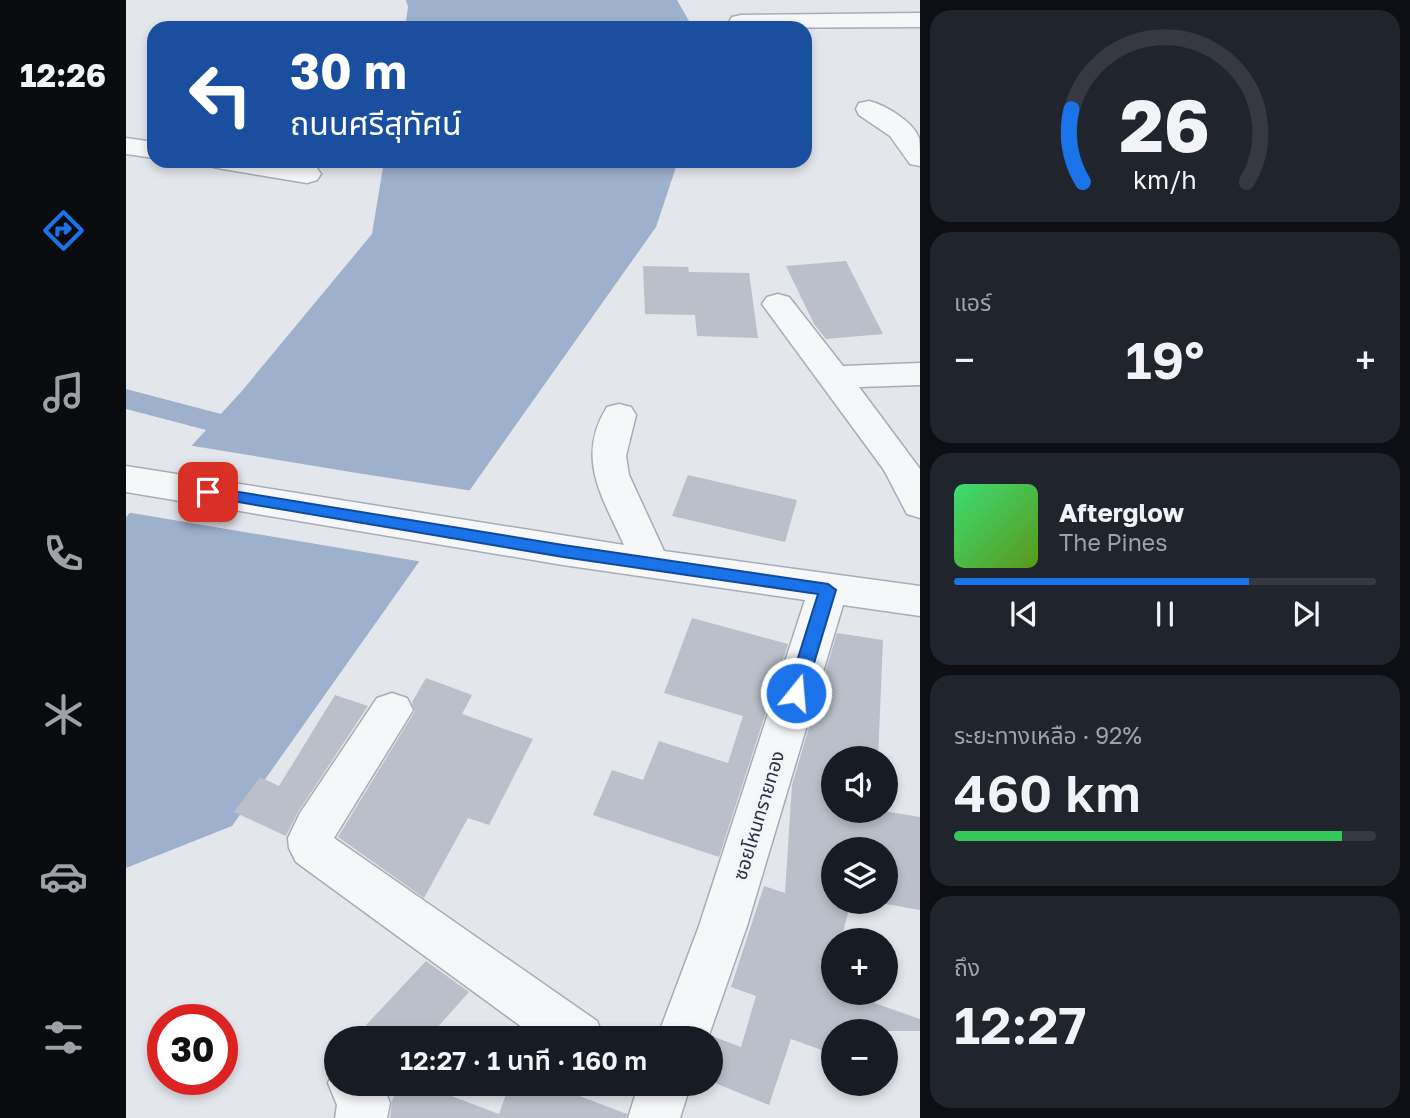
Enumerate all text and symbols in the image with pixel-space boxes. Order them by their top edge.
text: 30 m [290,41,407,100]
icon: left [175,49,266,140]
text: 12:26 [20,56,106,94]
text: 26 [1120,81,1210,168]
text: ถนนศรีสุทัศน์ [290,104,462,142]
text: km/h [1133,164,1197,195]
icon: directions [39,206,88,255]
text: แอร์ [954,288,991,316]
text: 19° [1126,328,1204,390]
text: − [954,337,975,382]
text: + [1355,337,1376,382]
icon: music [39,368,88,417]
pin [178,462,238,522]
icon: arrive [189,473,227,511]
text: Afterglow [1059,497,1184,528]
text: The Pines [1059,528,1167,556]
icon: phone [39,529,88,578]
icon: previous [1005,595,1043,633]
icon: pause [1146,595,1184,633]
icon: next [1287,595,1325,633]
position arrow [759,656,833,730]
icon: climate [39,690,88,739]
text: ระยะทางเหลือ · 92% [954,721,1142,749]
map controls [821,746,898,1096]
button: sound [821,746,898,823]
street label: ซอยโหนทรายทอง [727,748,789,882]
text: 460 km [954,761,1141,823]
button: layers [821,837,898,914]
icon: car [39,852,88,901]
button: + [821,928,898,1005]
text: ถึง [954,953,980,981]
text: 12:27 [954,993,1087,1055]
speed limit sign: 30 [147,1004,238,1095]
icon: filters [39,1013,88,1062]
button: − [821,1019,898,1096]
text: 12:27 · 1 นาที · 160 m [400,1045,647,1076]

